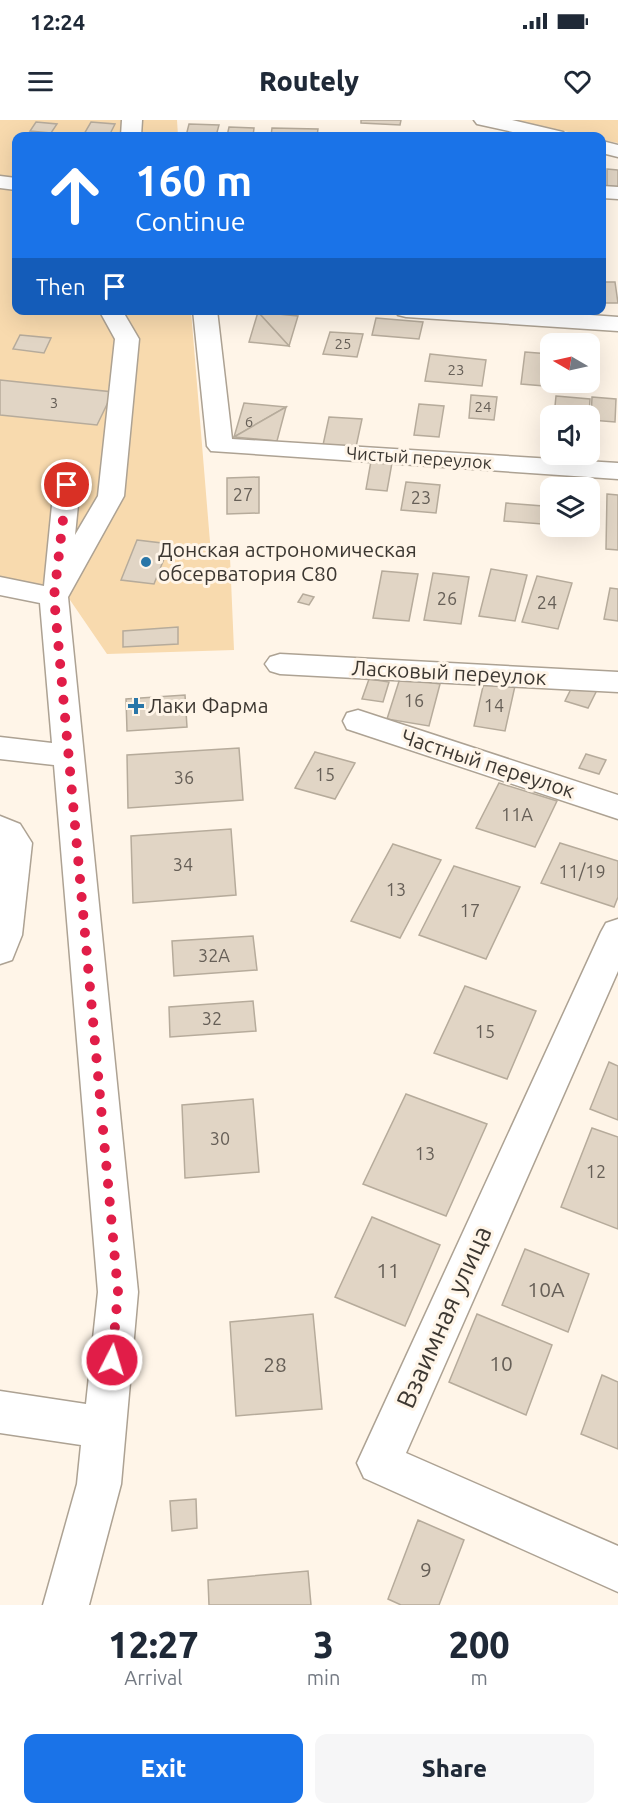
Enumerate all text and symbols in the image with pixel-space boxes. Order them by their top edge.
text: 12:24 [30,9,85,34]
icon: menu [24,65,57,98]
icon: heart [561,65,594,98]
text: Routely [259,66,359,96]
icon: ahead [36,156,114,234]
text: 160 m [135,157,252,204]
text: Continue [135,206,246,236]
icon: arrive [98,270,131,303]
text: Then [36,274,86,299]
north arrow [540,333,600,393]
map controls [540,333,600,537]
house number: 25 [335,335,351,352]
house number: 23 [448,361,464,378]
house number: 3 [50,394,58,411]
house number: 24 [475,398,491,415]
button: sound [540,405,600,465]
house number: 6 [245,413,253,430]
street label: Чистый переулок [346,442,493,472]
pin [41,459,92,510]
icon: arrive [50,468,83,501]
button: layers [540,477,600,537]
house number: 27 [233,484,253,504]
house number: 23 [411,487,431,507]
place label: Донская астрономическая обсерватория C80 [158,537,417,585]
marker: Донская астрономическая обсерватория C80 [139,555,153,569]
house number: 26 [437,588,457,608]
house number: 24 [537,592,557,612]
street label: Ласковый переулок [351,655,547,689]
house number: 16 [404,690,424,710]
place label: Лаки Фарма [148,693,268,717]
house number: 14 [484,695,504,715]
marker: Лаки Фарма [129,699,143,713]
street label: Частный переулок [399,724,578,802]
house number: 15 [315,764,335,784]
house number: 36 [174,767,194,787]
house number: 11А [501,804,533,824]
house number: 34 [173,854,193,874]
house number: 11/19 [558,861,606,881]
house number: 13 [386,879,406,899]
house number: 17 [460,900,480,920]
house number: 32А [198,945,230,965]
house number: 32 [202,1008,222,1028]
house number: 15 [475,1021,495,1041]
house number: 30 [210,1128,230,1148]
house number: 13 [415,1143,435,1163]
house number: 12 [586,1161,606,1181]
street label: Взаимная улица [390,1221,497,1412]
house number: 11 [376,1258,400,1282]
house number: 10А [527,1277,565,1301]
position arrow [80,1328,144,1392]
house number: 10 [489,1351,513,1375]
house number: 28 [263,1352,287,1376]
house number: 9 [420,1557,432,1581]
text: 12:27 [108,1624,198,1665]
text: 3 [313,1624,334,1665]
text: 200 [449,1624,510,1665]
text: Arrival [124,1666,183,1689]
text: min [307,1666,340,1689]
text: m [471,1666,488,1689]
button: Exit [24,1734,303,1803]
button: Share [315,1734,594,1803]

